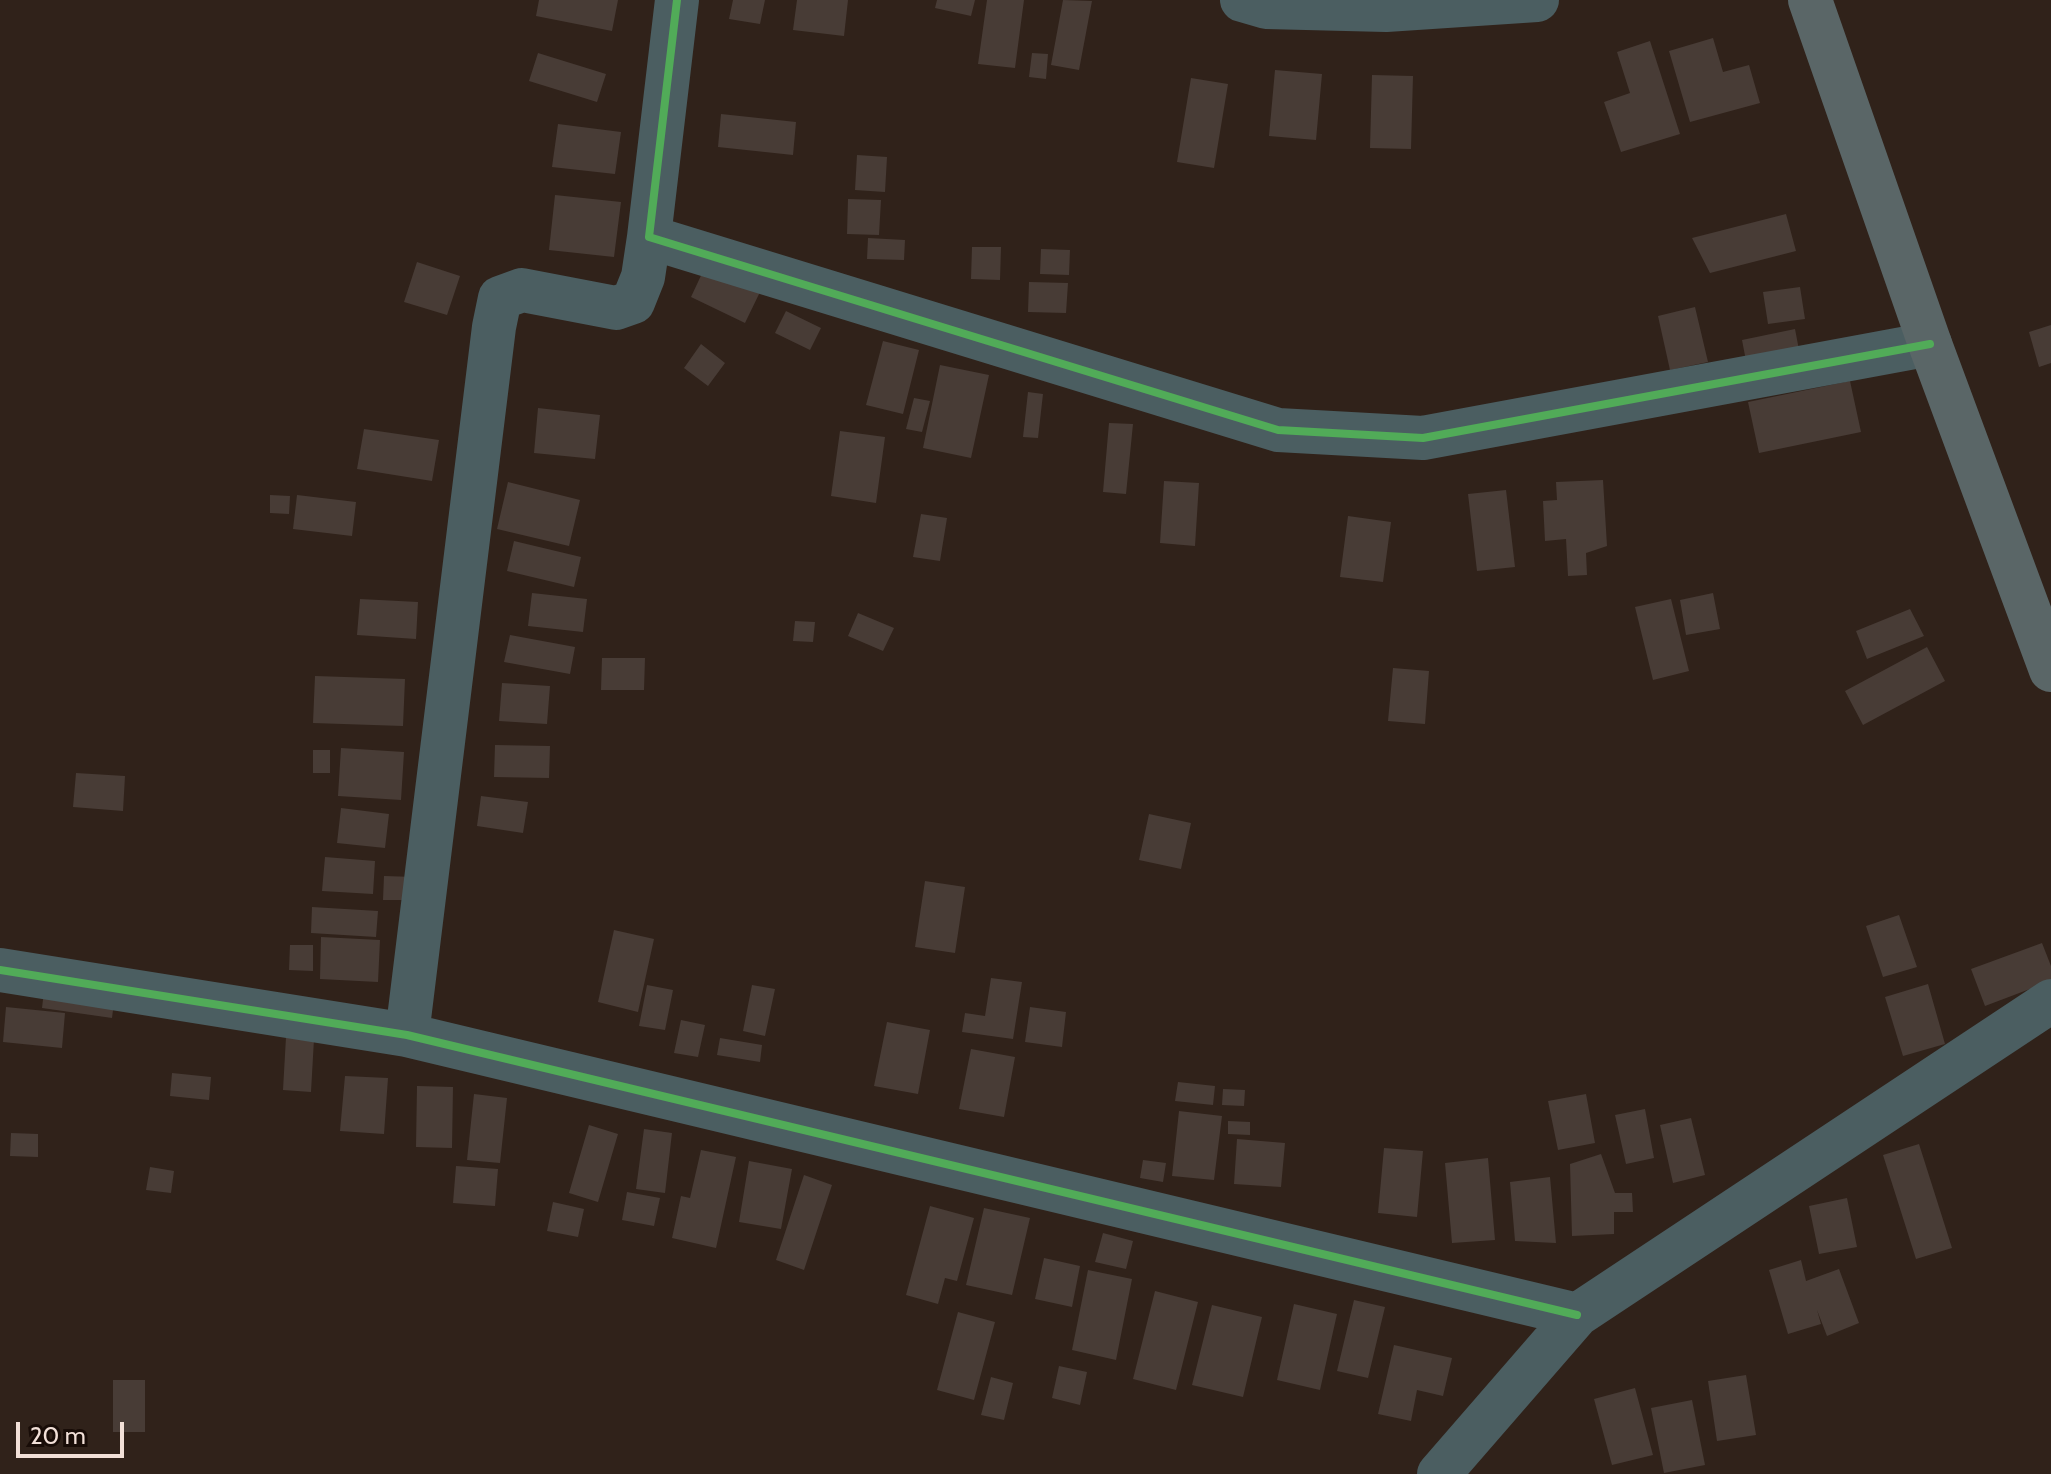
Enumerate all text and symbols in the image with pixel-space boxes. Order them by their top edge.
scale bar [20,1406,128,1456]
text: 20 m [30,1421,86,1450]

